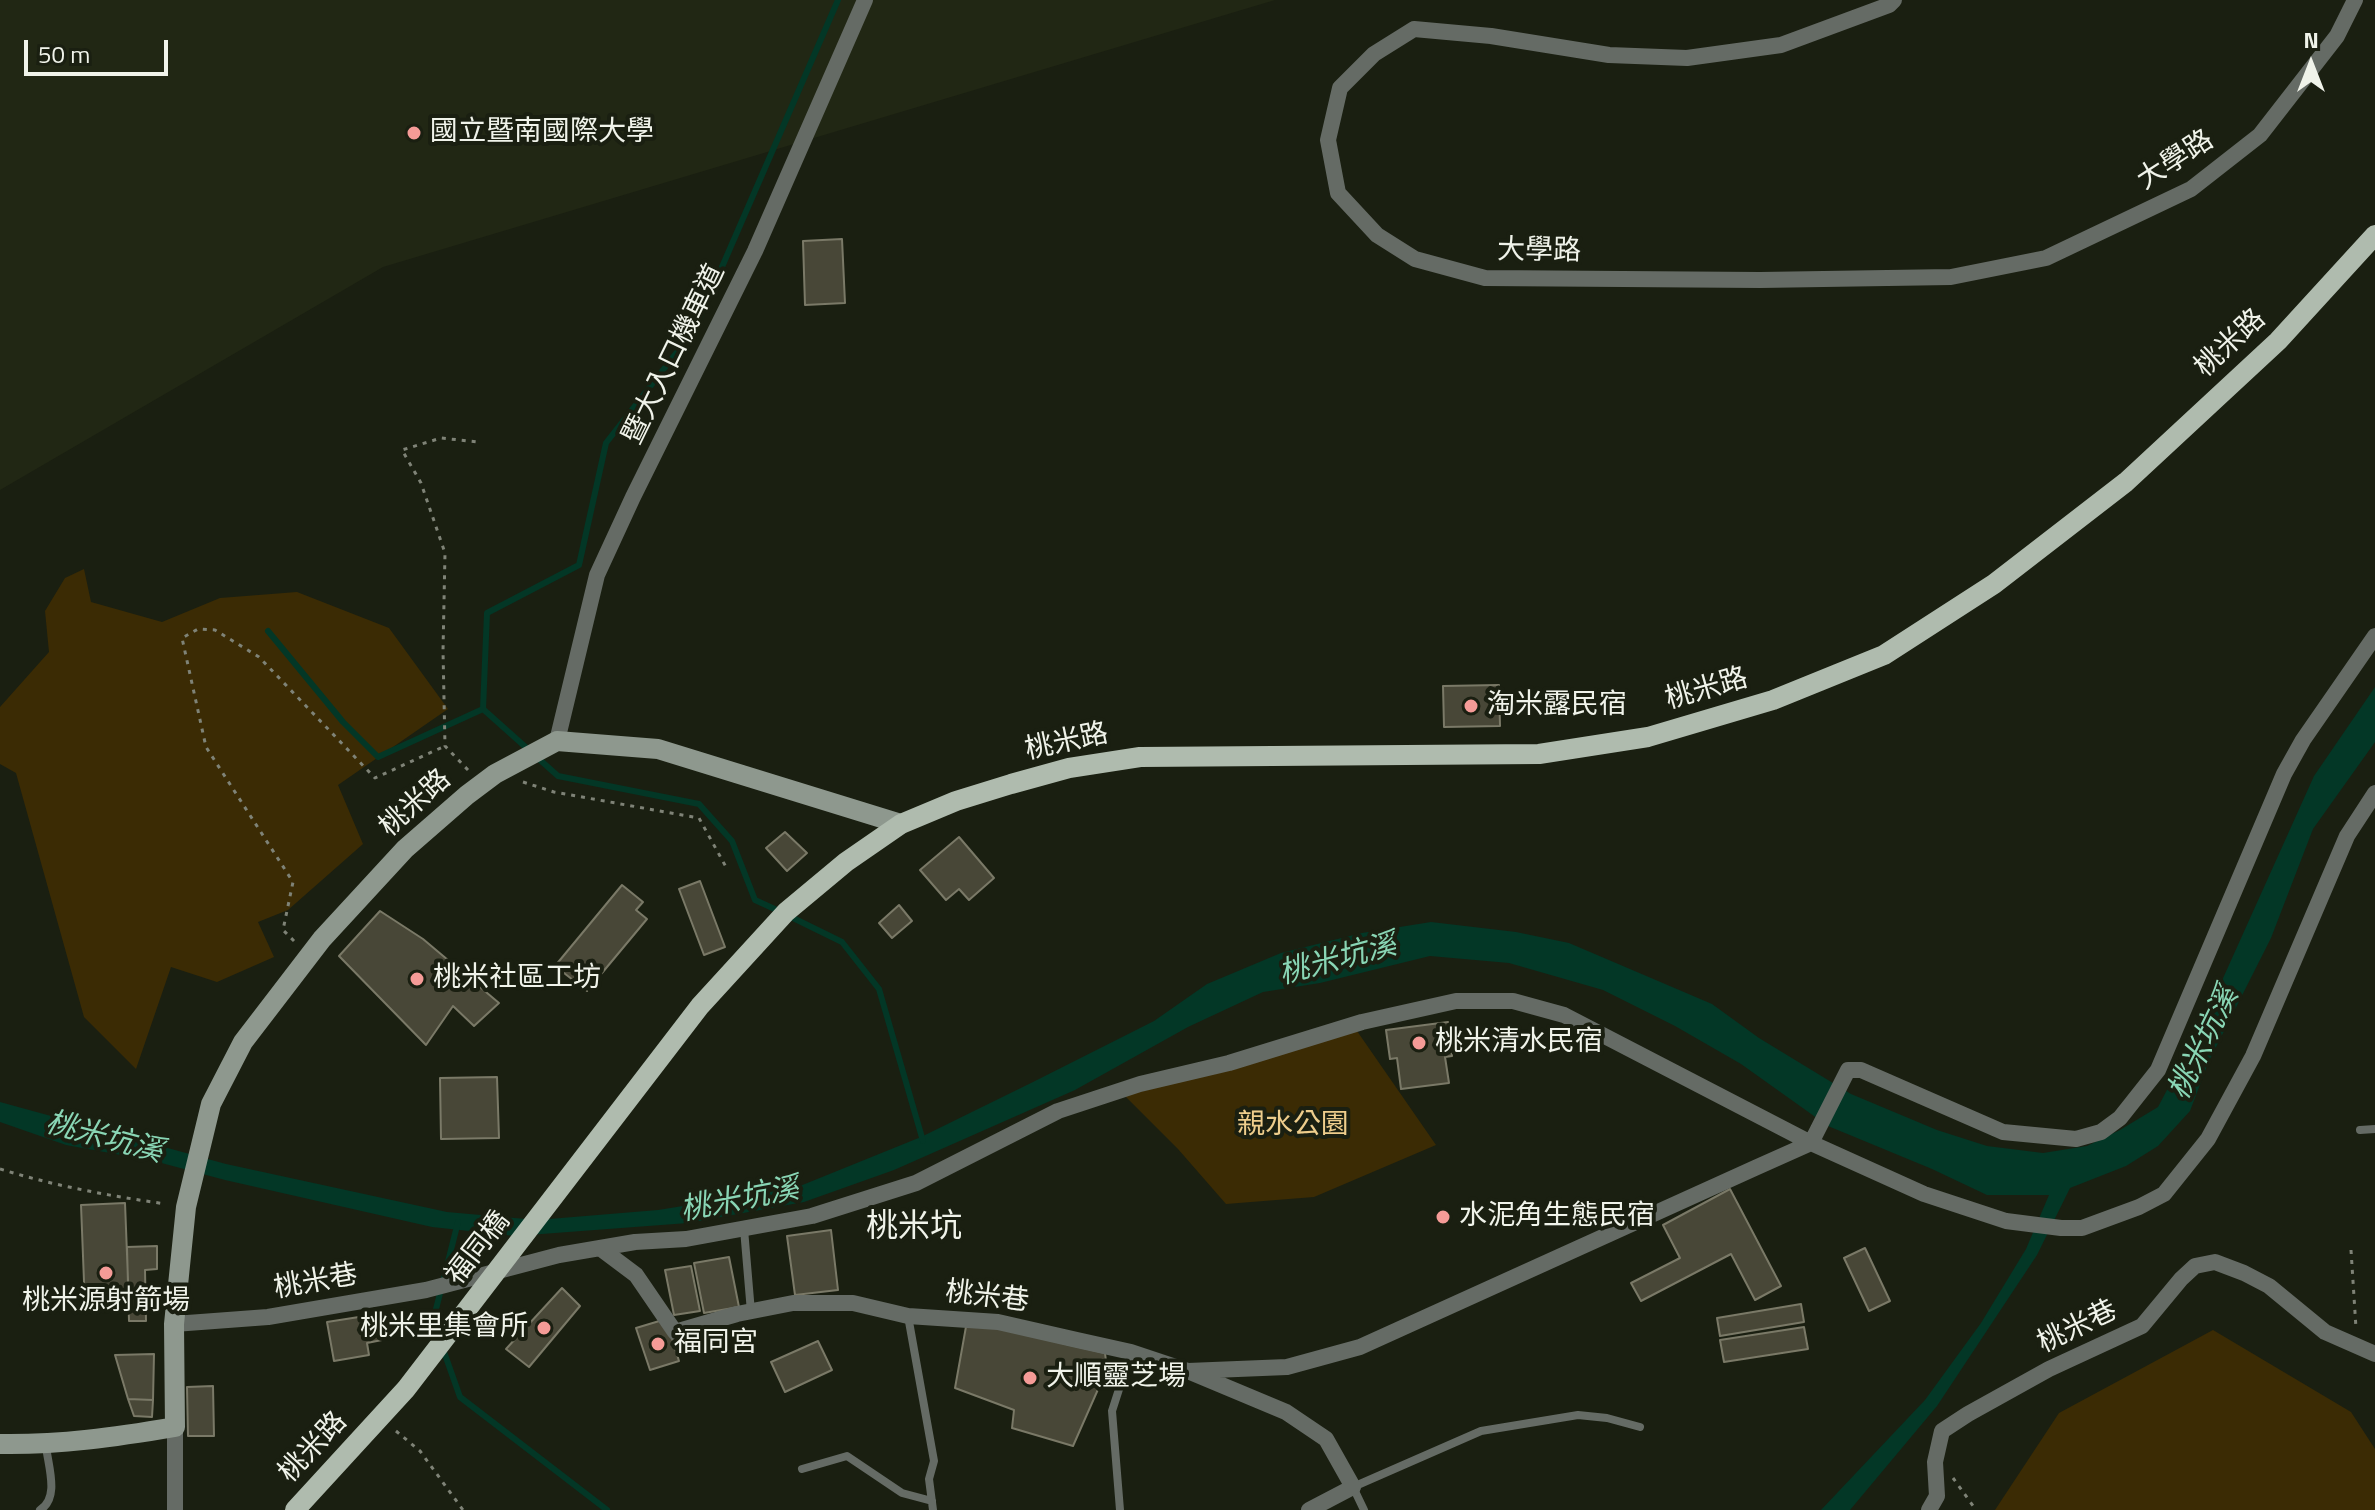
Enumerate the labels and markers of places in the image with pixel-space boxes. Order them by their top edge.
place label: 國立暨南國際大學 [430,116,654,150]
marker: 國立暨南國際大學 [405,124,423,142]
place label: 淘米露民宿 [1487,689,1627,723]
marker: 淘米露民宿 [1462,697,1480,715]
place label: 桃米社區工坊 [433,962,601,996]
marker: 桃米社區工坊 [408,970,426,988]
place label: 桃米清水民宿 [1435,1026,1603,1060]
marker: 桃米清水民宿 [1410,1034,1428,1052]
place label: 水泥角生態民宿 [1459,1200,1655,1234]
marker: 水泥角生態民宿 [1434,1208,1452,1226]
marker: 桃米源射箭場 [97,1264,115,1282]
place label: 桃米源射箭場 [22,1285,190,1319]
place label: 桃米里集會所 [360,1311,528,1345]
marker: 桃米里集會所 [535,1319,553,1337]
place label: 福同宮 [674,1327,758,1361]
marker: 福同宮 [649,1335,667,1353]
place label: 大順靈芝場 [1046,1361,1186,1395]
marker: 大順靈芝場 [1021,1369,1039,1387]

